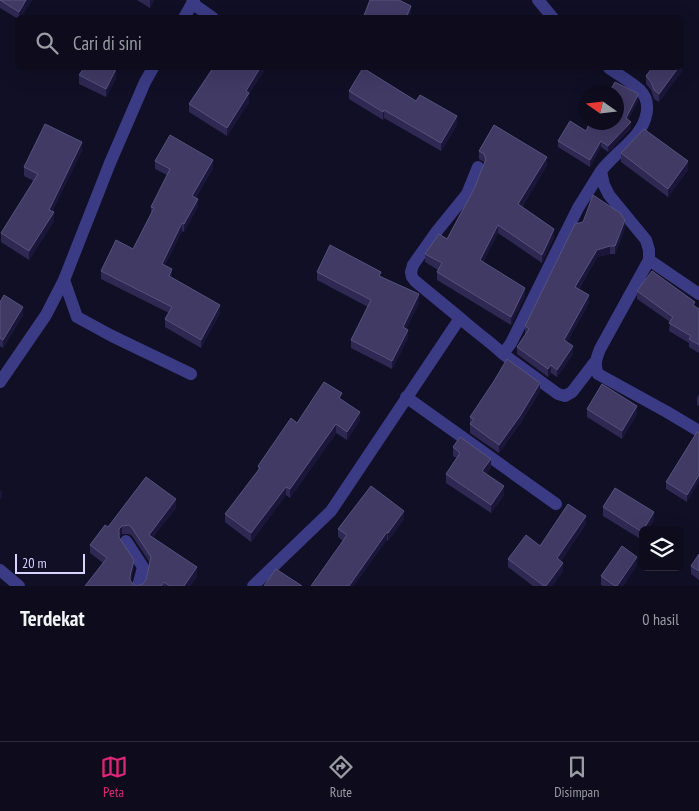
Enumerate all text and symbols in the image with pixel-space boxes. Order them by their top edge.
search box [15,15,684,70]
icon: search [33,29,61,57]
text: Cari di sini [73,31,142,55]
north arrow [579,85,624,130]
map controls [639,526,684,571]
button: layers [639,526,684,571]
scale bar [15,551,85,574]
text: 20 m [22,554,47,572]
text: Terdekat [20,605,85,632]
text: 0 hasil [642,609,679,629]
tab: Peta [100,753,128,801]
tab: Rute [327,753,355,801]
tab: Disimpan [554,753,599,801]

